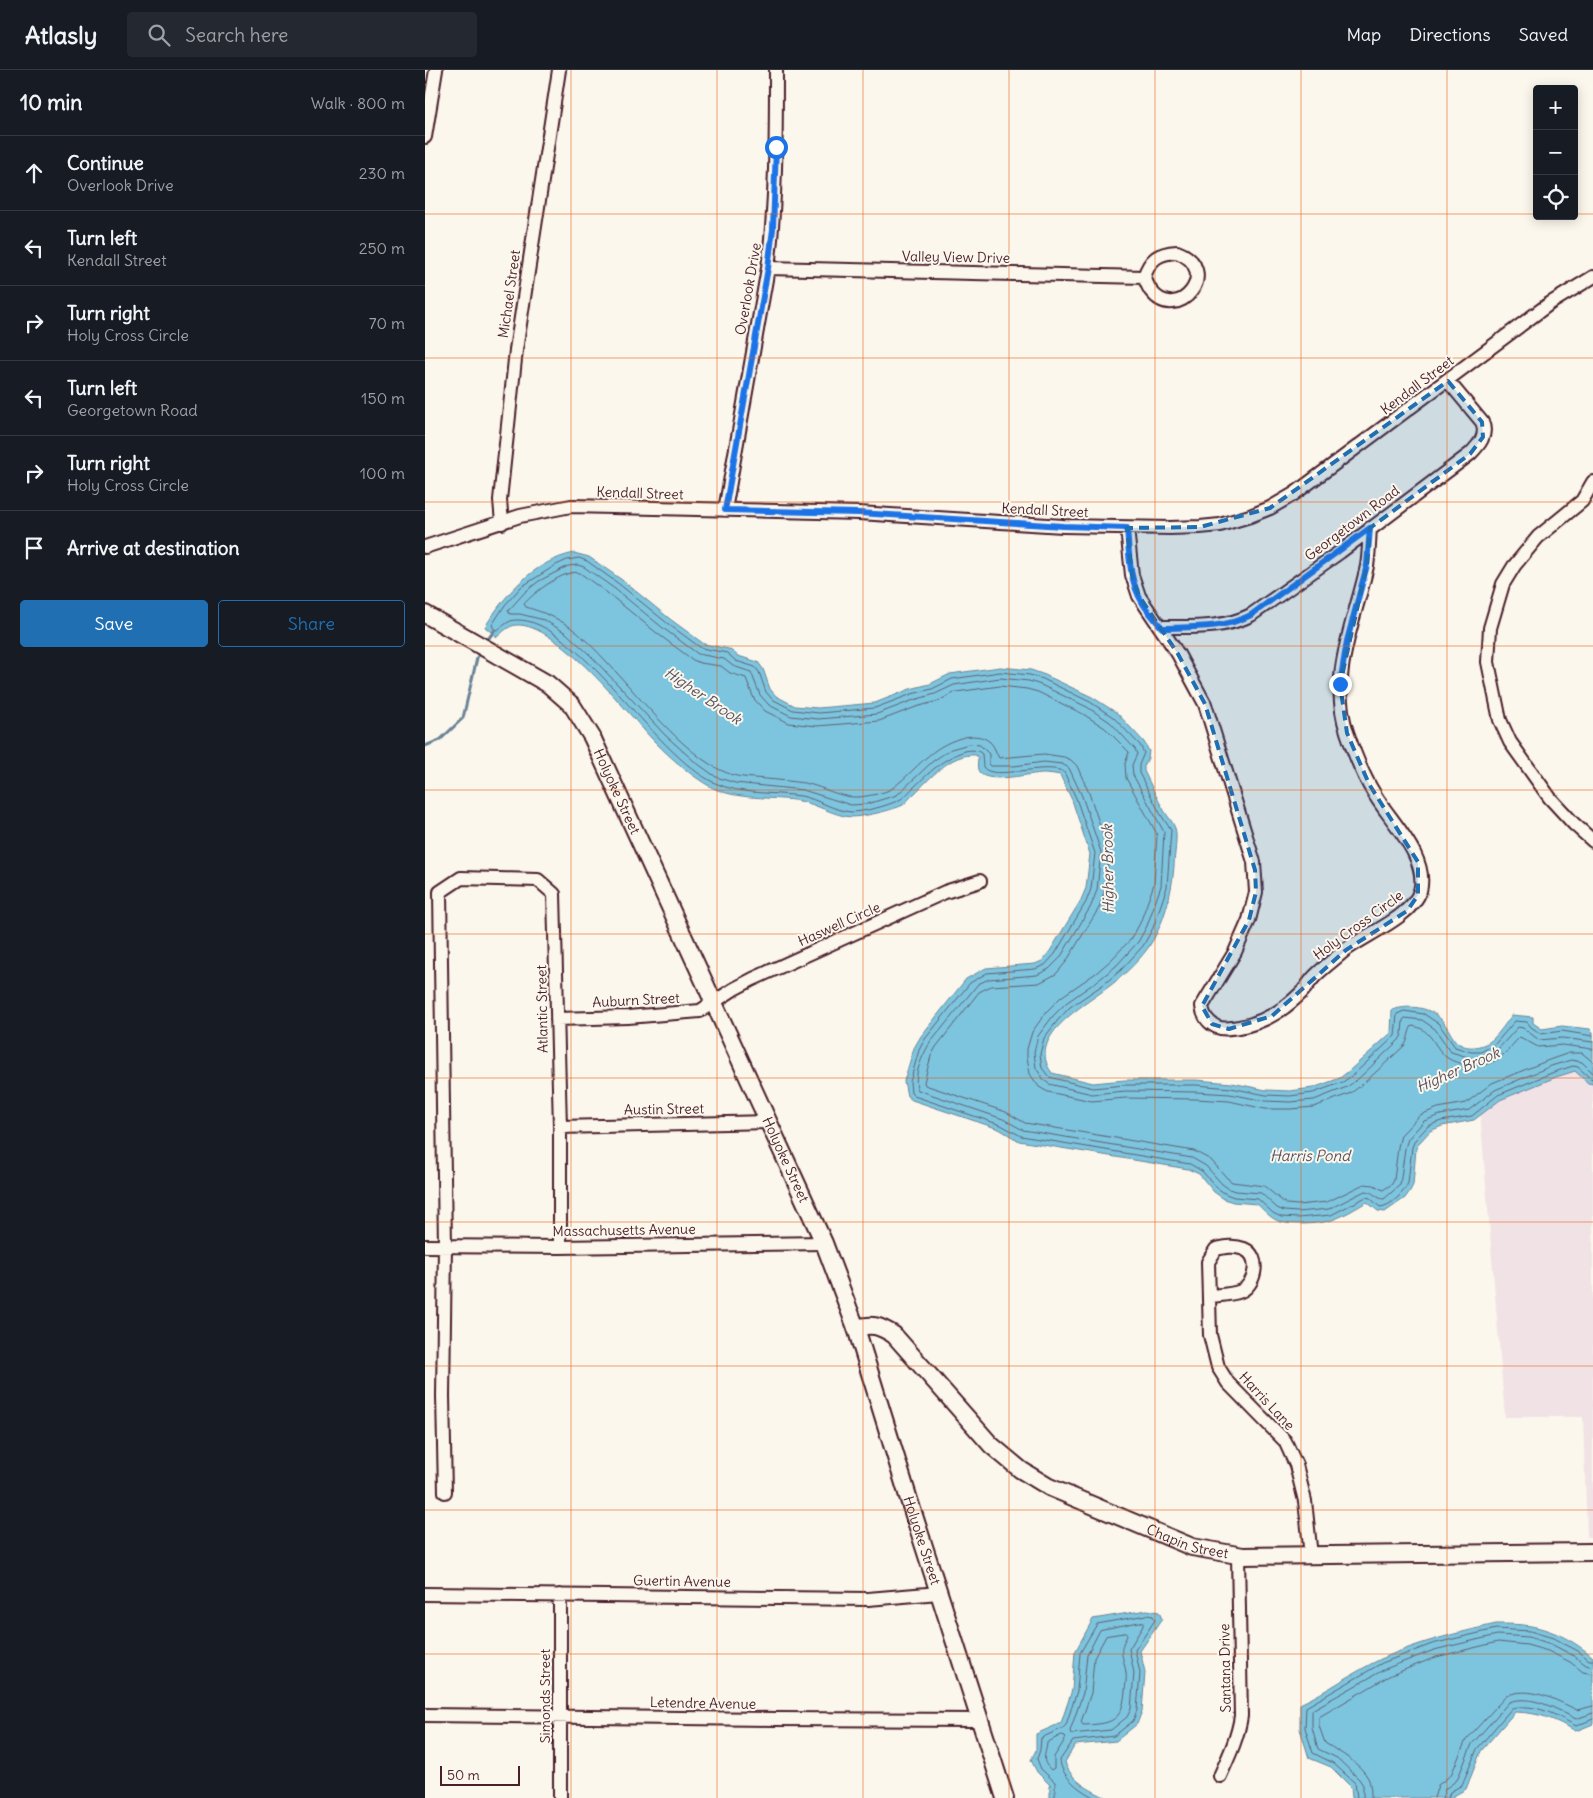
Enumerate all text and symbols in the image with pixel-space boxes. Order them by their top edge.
search box [127,12,477,57]
text: Atlasly [25,20,97,50]
icon: search [145,21,173,49]
text: Search here [185,23,288,47]
text: Map [1346,23,1381,46]
text: Directions [1409,23,1491,46]
text: Saved [1519,23,1568,46]
map controls [1533,85,1578,220]
button: + [1533,85,1578,130]
text: 10 min [20,89,82,116]
text: Walk · 800 m [311,93,405,113]
button: − [1533,130,1578,175]
route start [765,136,788,159]
text: Continue [67,151,144,175]
icon: ahead [20,159,48,187]
text: 230 m [359,163,405,183]
text: Overlook Drive [67,175,174,195]
button: locate [1533,175,1578,220]
text: Turn left [67,226,137,250]
icon: left [20,234,48,262]
text: 250 m [359,238,405,258]
street label: Overlook Drive [731,241,765,337]
street label: Valley View Drive [902,247,1010,267]
street label: Michael Street [494,248,524,339]
text: Kendall Street [67,250,167,270]
text: Turn right [67,301,150,325]
icon: right [20,309,48,337]
text: 70 m [369,313,405,333]
text: Holy Cross Circle [67,325,189,345]
street label: Kendall Street [1377,351,1457,418]
text: Turn left [67,376,137,400]
icon: left [20,384,48,412]
text: 150 m [361,388,405,408]
text: Georgetown Road [67,400,198,420]
text: Turn right [67,451,150,475]
icon: right [20,459,48,487]
text: 100 m [360,463,405,483]
text: Holy Cross Circle [67,475,189,495]
street label: Georgetown Road [1301,481,1403,565]
street label: Kendall Street [596,482,684,504]
street label: Kendall Street [1001,499,1089,521]
icon: arrive [20,534,48,562]
text: Arrive at destination [67,536,240,560]
button: Save [20,600,208,647]
button: Share [218,600,405,647]
water label: Higher Brook [661,663,747,729]
route end [1329,673,1352,696]
street label: Holyoke Street [590,746,644,837]
water label: Higher Brook [1097,823,1118,914]
street label: Holy Cross Circle [1310,886,1406,964]
street label: Haswell Circle [795,898,883,950]
street label: Atlantic Street [532,964,552,1053]
street label: Auburn Street [592,989,680,1011]
water label: Higher Brook [1413,1042,1504,1096]
street label: Austin Street [624,1099,705,1119]
street label: Holyoke Street [758,1114,813,1205]
water label: Harris Pond [1270,1146,1352,1165]
street label: Massachusetts Avenue [552,1220,696,1240]
street label: Harris Lane [1235,1368,1299,1434]
street label: Holyoke Street [899,1494,945,1587]
street label: Chapin Street [1144,1520,1230,1562]
street label: Guertin Avenue [633,1571,731,1591]
street label: Santana Drive [1215,1623,1235,1713]
street label: Simonds Street [536,1648,554,1743]
street label: Letendre Avenue [650,1693,756,1713]
scale bar [440,1763,520,1786]
text: 50 m [447,1766,480,1784]

